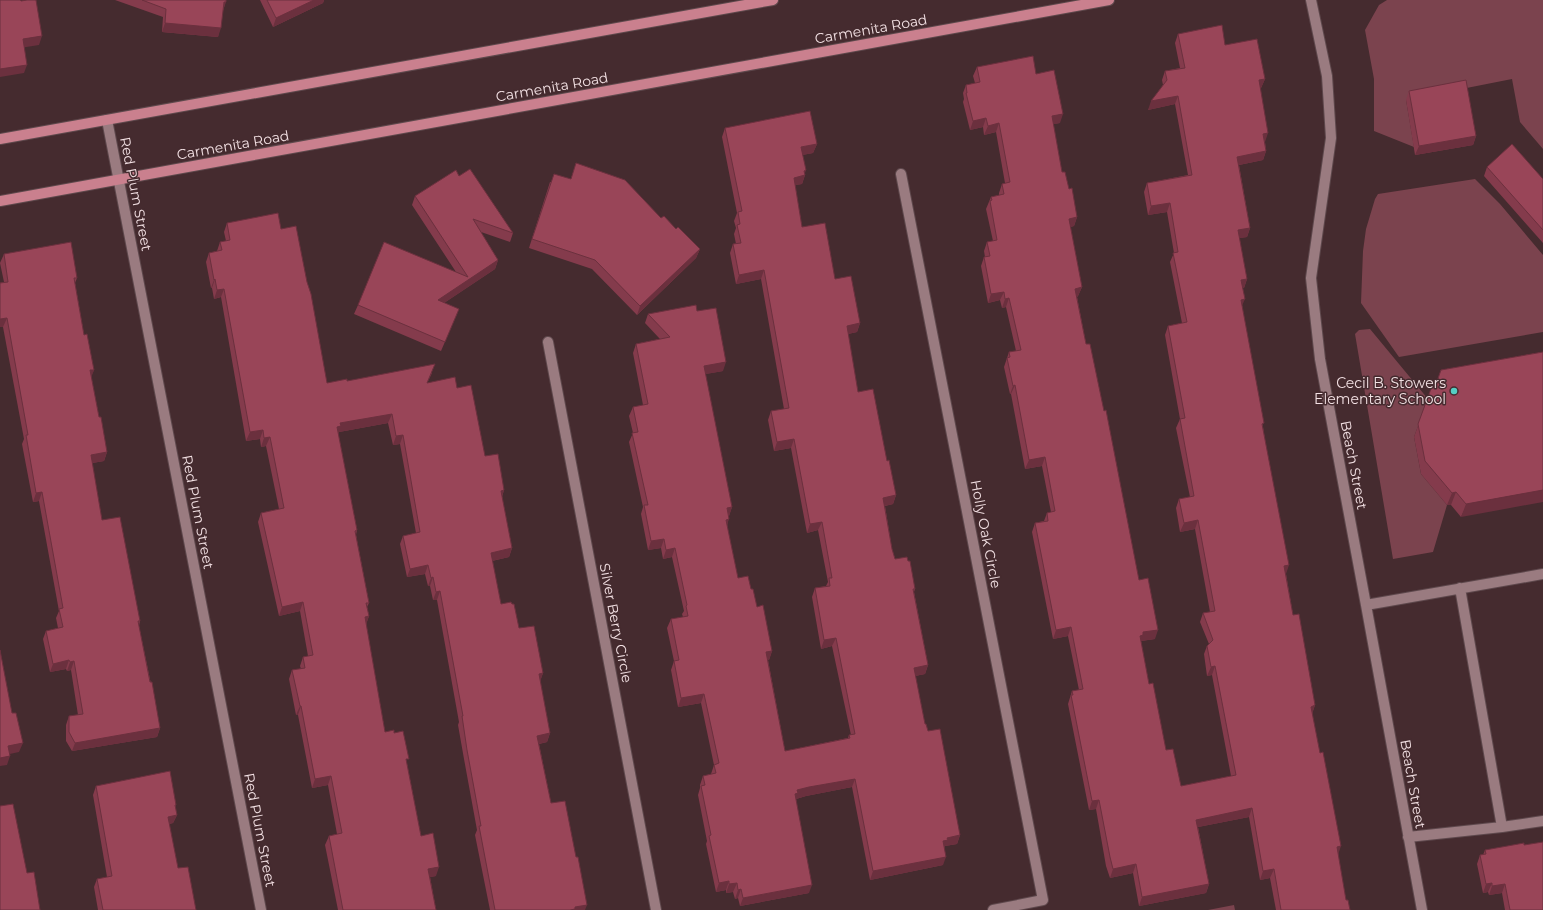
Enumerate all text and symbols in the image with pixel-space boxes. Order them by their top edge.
street label: Carmenita Road [813,10,929,48]
street label: Carmenita Road [494,68,610,106]
street label: Carmenita Road [175,126,291,164]
street label: Red Plum Street [116,135,156,253]
place label: Cecil B. Stowers Elementary School [1314,374,1446,408]
marker: Cecil B. Stowers Elementary School [1449,386,1459,396]
street label: Beach Street [1337,419,1372,511]
street label: Red Plum Street [178,453,218,571]
street label: Holly Oak Circle [967,478,1005,590]
street label: Silver Berry Circle [596,562,636,684]
street label: Beach Street [1396,738,1430,830]
street label: Red Plum Street [240,771,280,889]

